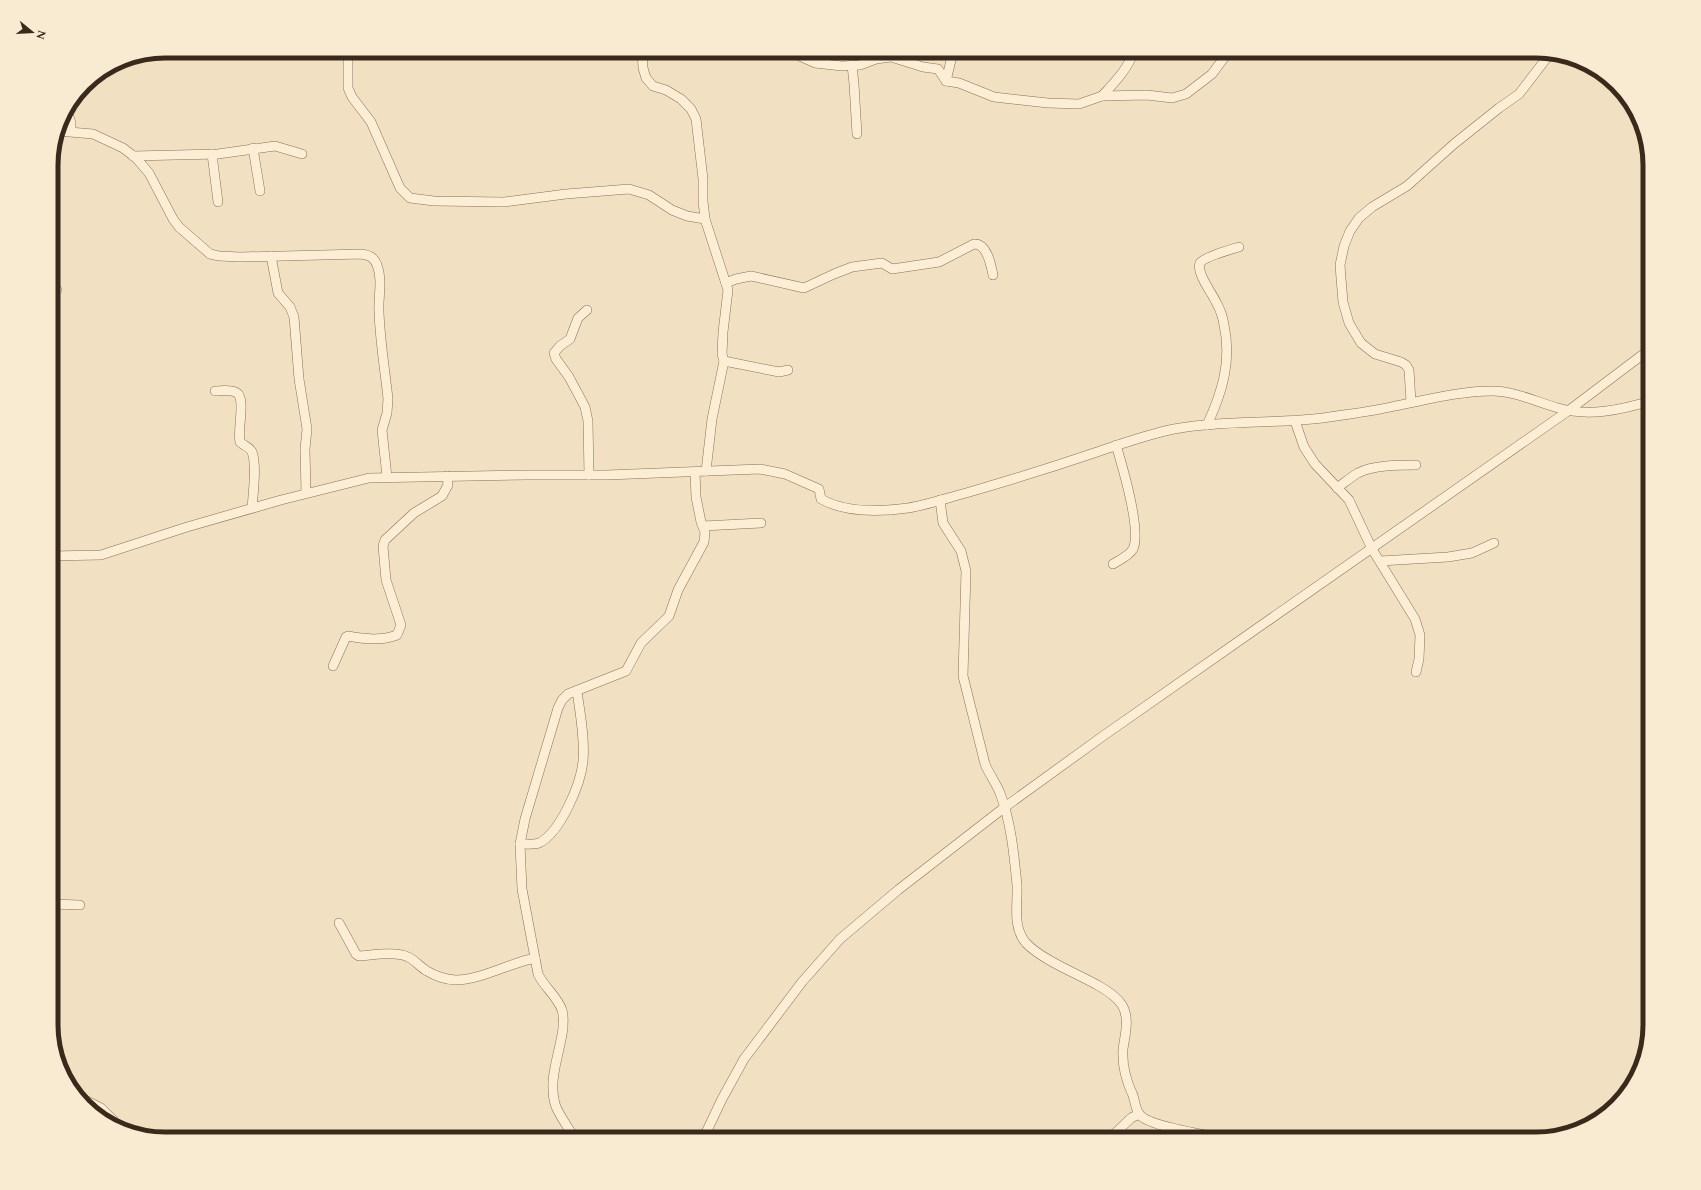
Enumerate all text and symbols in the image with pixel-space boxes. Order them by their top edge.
north arrow [12,12,52,52]
text: N [32,28,51,42]

